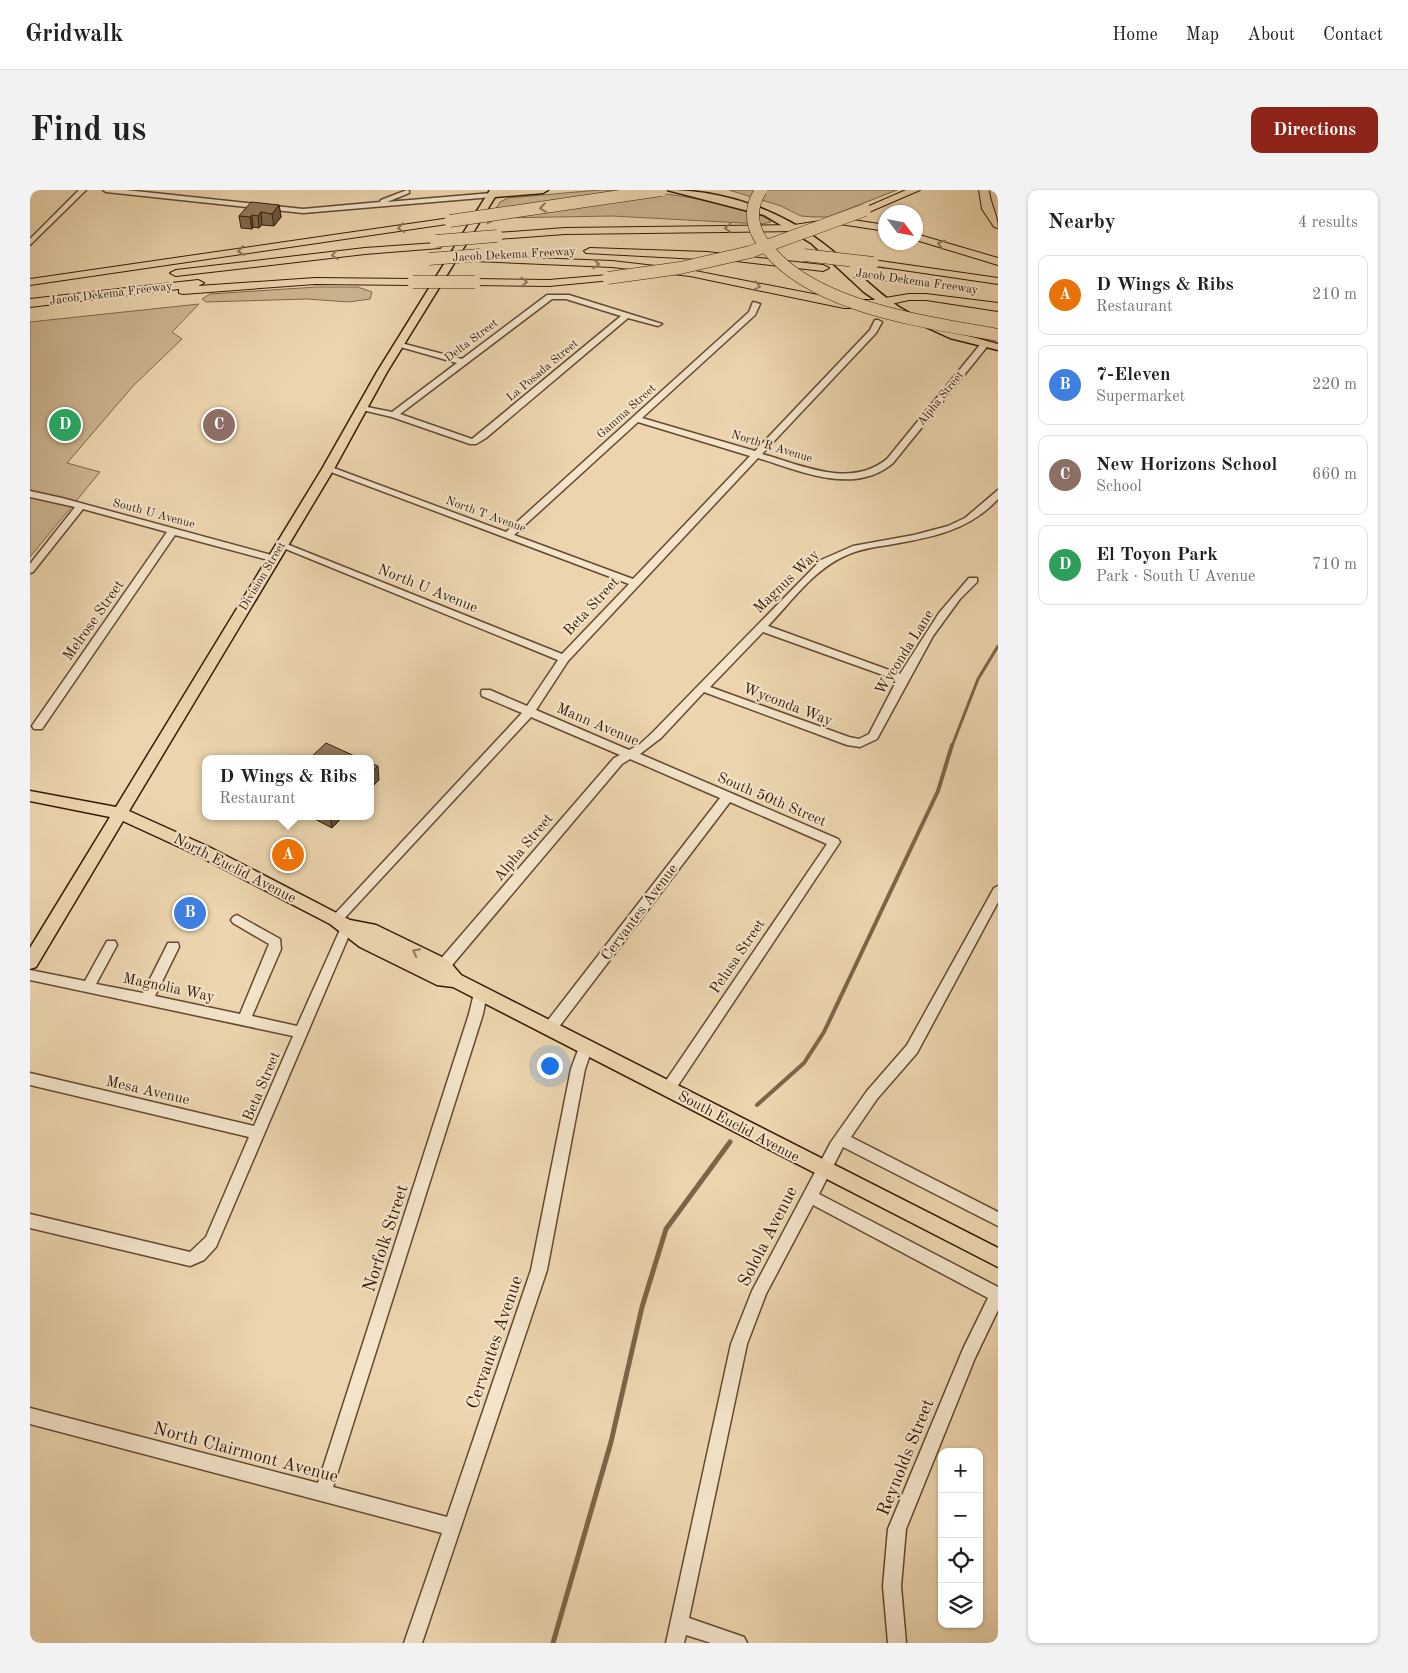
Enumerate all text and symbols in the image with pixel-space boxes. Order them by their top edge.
text: Gridwalk [25,23,123,47]
text: Home [1112,26,1158,44]
text: Map [1186,26,1219,44]
text: About [1247,26,1295,44]
text: Contact [1323,26,1383,44]
button: Directions [1251,107,1378,153]
text: Find us [30,113,146,148]
one-way arrow [539,202,547,213]
north arrow [878,205,923,250]
text: Nearby [1048,212,1116,233]
text: 4 results [1298,215,1358,231]
one-way arrow [397,222,405,233]
one-way arrow [724,223,732,233]
one-way arrow [937,240,945,250]
one-way arrow [236,246,245,256]
street label: Jacob Dekema Freeway [452,246,577,264]
one-way arrow [331,249,339,260]
one-way arrow [592,258,600,269]
street label: Jacob Dekema Freeway [855,267,980,297]
text: D Wings & Ribs [1096,276,1234,295]
one-way arrow [520,277,528,287]
street label: Jacob Dekema Freeway [49,280,174,307]
one-way arrow [753,280,761,291]
text: A [1059,287,1071,303]
text: 210 m [1312,287,1357,303]
text: Restaurant [1096,299,1173,315]
street label: Delta Street [443,317,501,365]
street label: La Posada Street [505,337,581,404]
text: 7-Eleven [1096,366,1171,385]
street label: Alpha Street [915,369,966,428]
text: B [1059,377,1071,393]
text: 220 m [1312,377,1357,393]
street label: Gamma Street [595,382,658,441]
text: Supermarket [1096,389,1185,405]
pin: D [49,406,81,444]
pin: C [203,406,235,444]
street label: North R Avenue [730,429,814,465]
text: New Horizons School [1096,456,1277,475]
text: C [1060,467,1070,483]
text: 660 m [1312,467,1357,483]
text: School [1096,479,1142,495]
street label: North T Avenue [444,495,528,535]
street label: South U Avenue [111,497,197,531]
street label: Division Street [238,540,288,613]
text: El Toyon Park [1096,546,1218,565]
street label: Magnus Way [751,547,823,617]
text: D [1059,557,1071,573]
text: 710 m [1312,557,1357,573]
street label: North U Avenue [375,563,480,616]
text: Park · South U Avenue [1096,569,1255,585]
street label: Beta Street [561,575,623,639]
street label: Melrose Street [61,578,127,664]
street label: Wyconda Lane [873,608,937,698]
street label: Wyconda Way [741,681,834,729]
street label: Mann Avenue [554,701,641,750]
popup [202,755,374,820]
text: D Wings & Ribs [219,768,357,787]
street label: South 50th Street [715,771,828,830]
text: Restaurant [219,791,296,807]
street label: Alpha Street [492,811,557,885]
street label: North Euclid Avenue [171,829,299,907]
pin: A [272,836,304,874]
street label: Cervantes Avenue [599,862,681,964]
pin: B [174,894,206,932]
street label: Pelusa Street [708,917,769,997]
one-way arrow [412,948,421,958]
street label: Magnolia Way [122,971,216,1006]
street label: Beta Street [241,1050,284,1124]
your location [537,1053,563,1079]
street label: Mesa Avenue [104,1075,191,1108]
street label: South Euclid Avenue [675,1089,802,1166]
street label: Norfolk Street [360,1182,412,1294]
street label: Solola Avenue [735,1183,801,1289]
street label: Cervantes Avenue [464,1273,526,1411]
street label: Reynolds Street [874,1396,938,1518]
street label: North Clairmont Avenue [151,1420,340,1486]
map controls [938,1448,983,1628]
button: + [938,1448,983,1493]
button: − [938,1493,983,1538]
button: locate [938,1538,983,1583]
button: layers [938,1583,983,1628]

